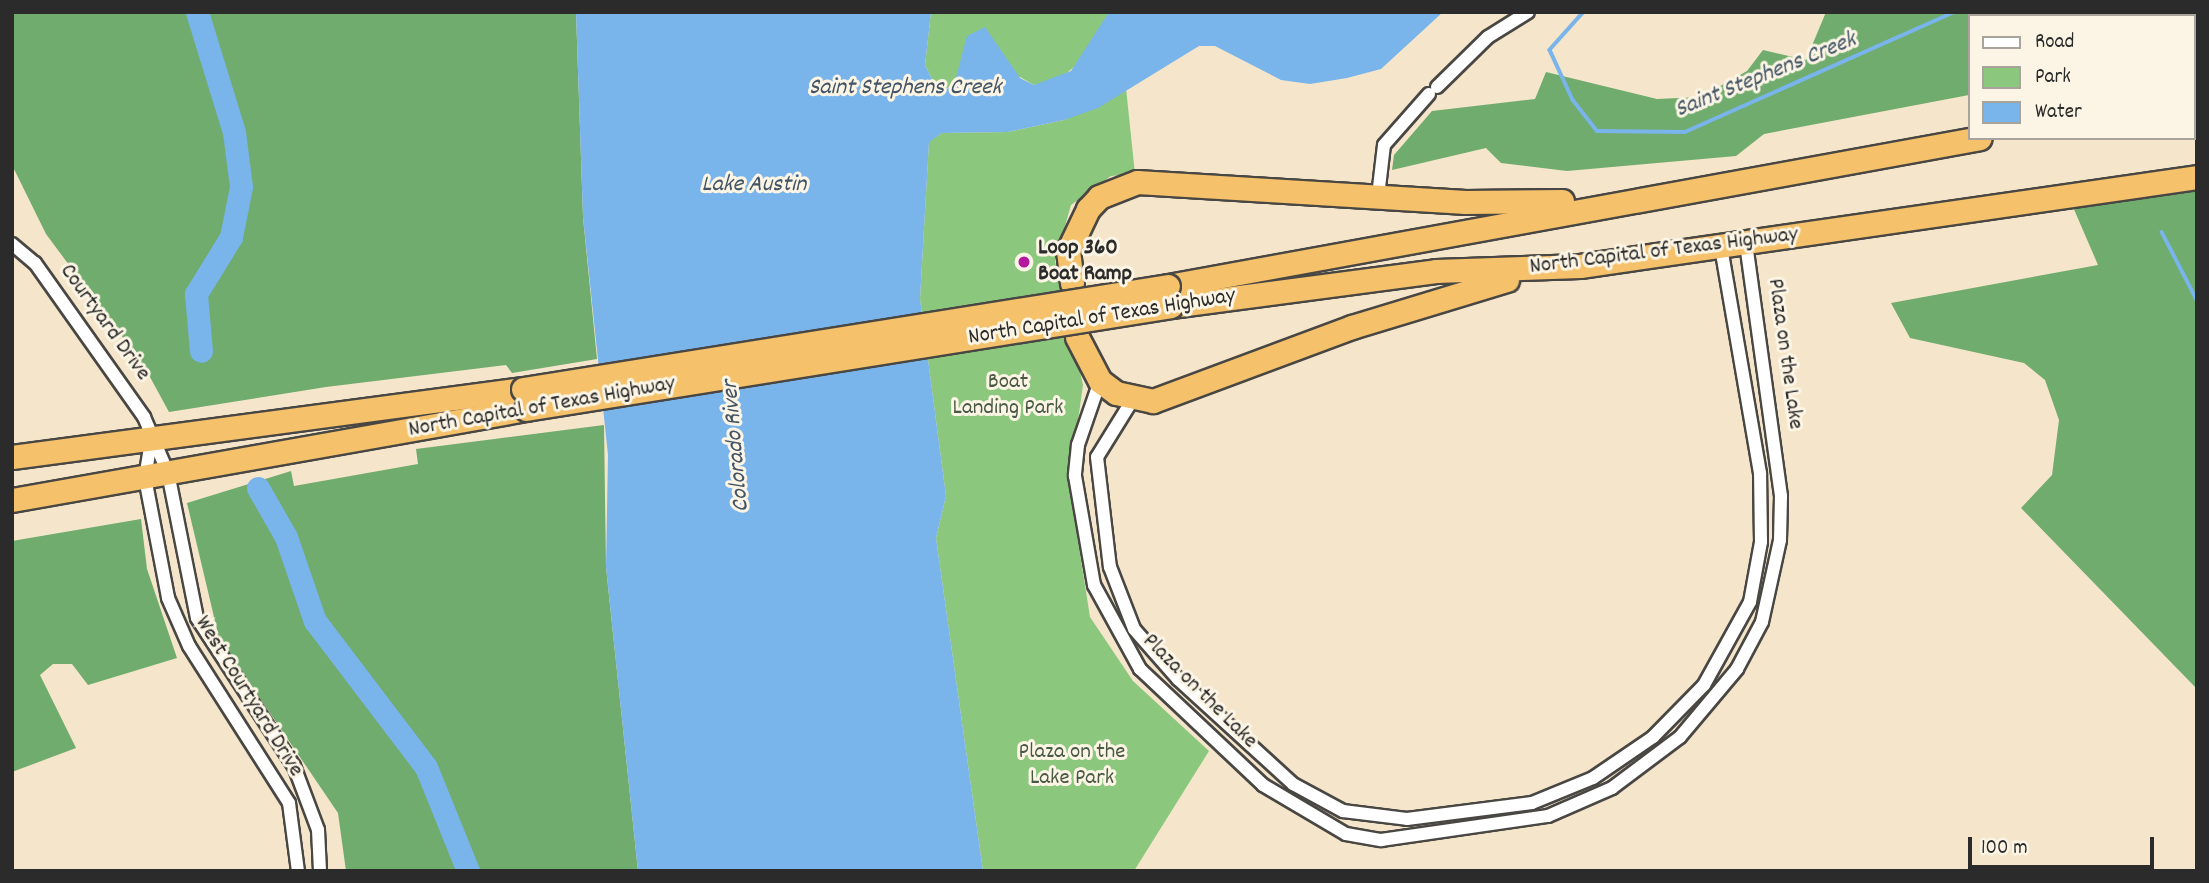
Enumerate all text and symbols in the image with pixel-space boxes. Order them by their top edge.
legend [1968,14,2195,140]
water label: Saint Stephens Creek [1671,27,1861,125]
text: Road [2035,28,2074,58]
text: Park [2035,63,2071,93]
water label: Saint Stephens Creek [809,75,1001,103]
text: Water [2035,98,2082,128]
water label: Lake Austin [702,172,806,200]
street label: North Capital of Texas Highway [1528,222,1800,282]
place label: Loop 360 Boat Ramp [1038,235,1132,289]
marker: Loop 360 Boat Ramp [1016,254,1032,270]
street label: Courtyard Drive [52,259,156,387]
street label: Plaza on the Lake [1760,277,1808,431]
street label: North Capital of Texas Highway [966,283,1238,353]
park label: Boat Landing Park [953,369,1063,423]
street label: North Capital of Texas Highway [407,371,677,445]
water label: Colorado River [717,379,757,513]
street label: West Courtyard Drive [187,612,309,782]
street label: Plaza on the Lake [1136,629,1262,755]
park label: Plaza on the Lake Park [1019,739,1125,793]
scale bar [1971,824,2156,868]
text: 100 m [1981,834,2028,864]

